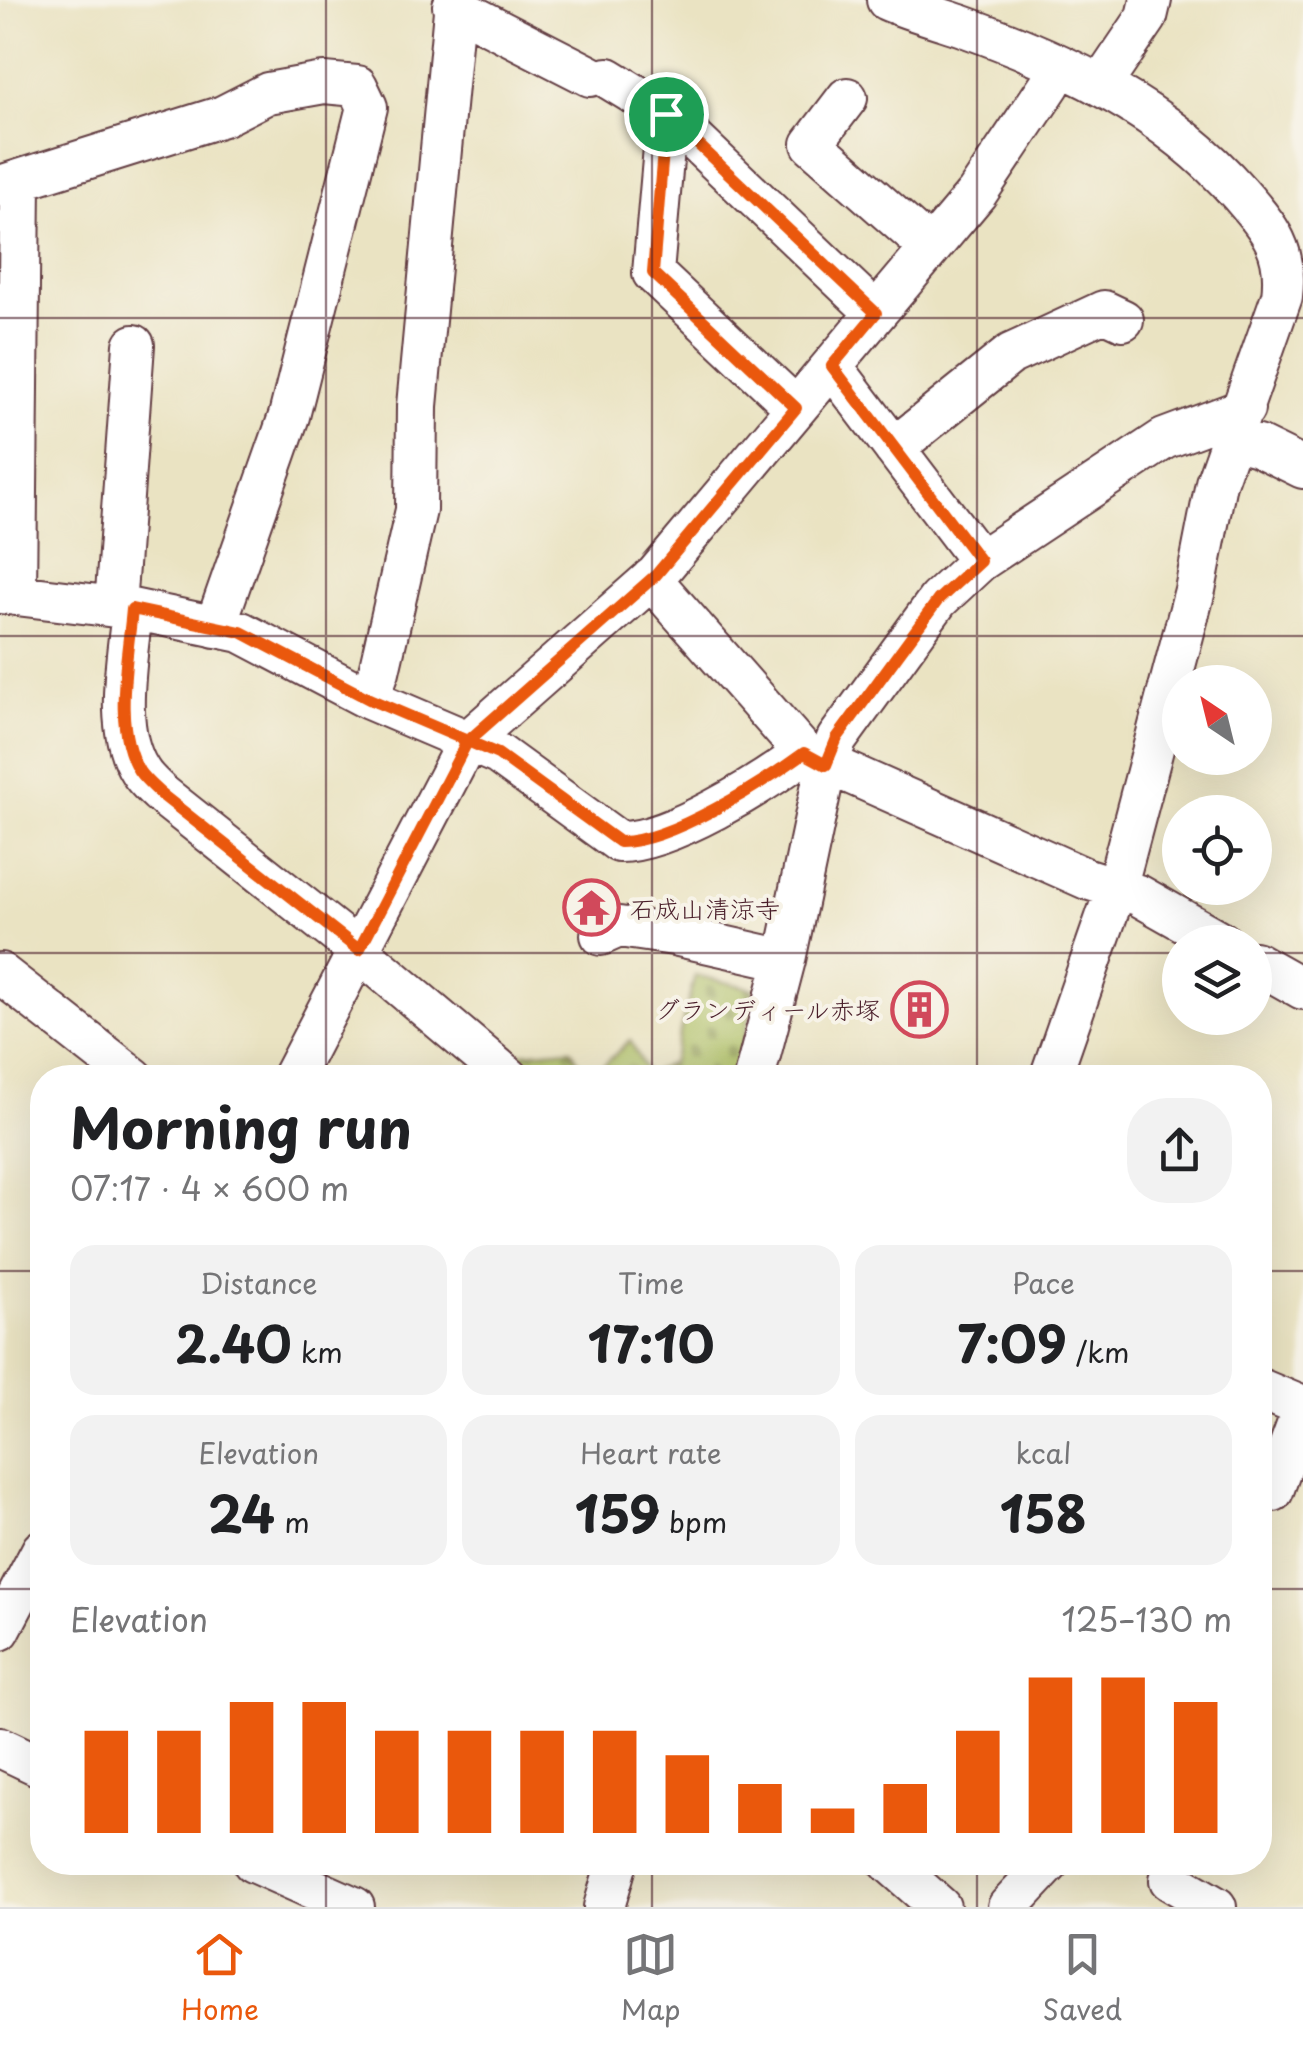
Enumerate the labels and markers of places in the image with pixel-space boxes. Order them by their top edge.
pin [624,72,709,157]
temple icon: 石成山清涼寺 [561,878,621,938]
place label: 石成山清涼寺 [630,889,780,927]
building icon: グランディール赤塚 [889,979,949,1039]
place label: グランディール赤塚 [655,990,880,1028]

